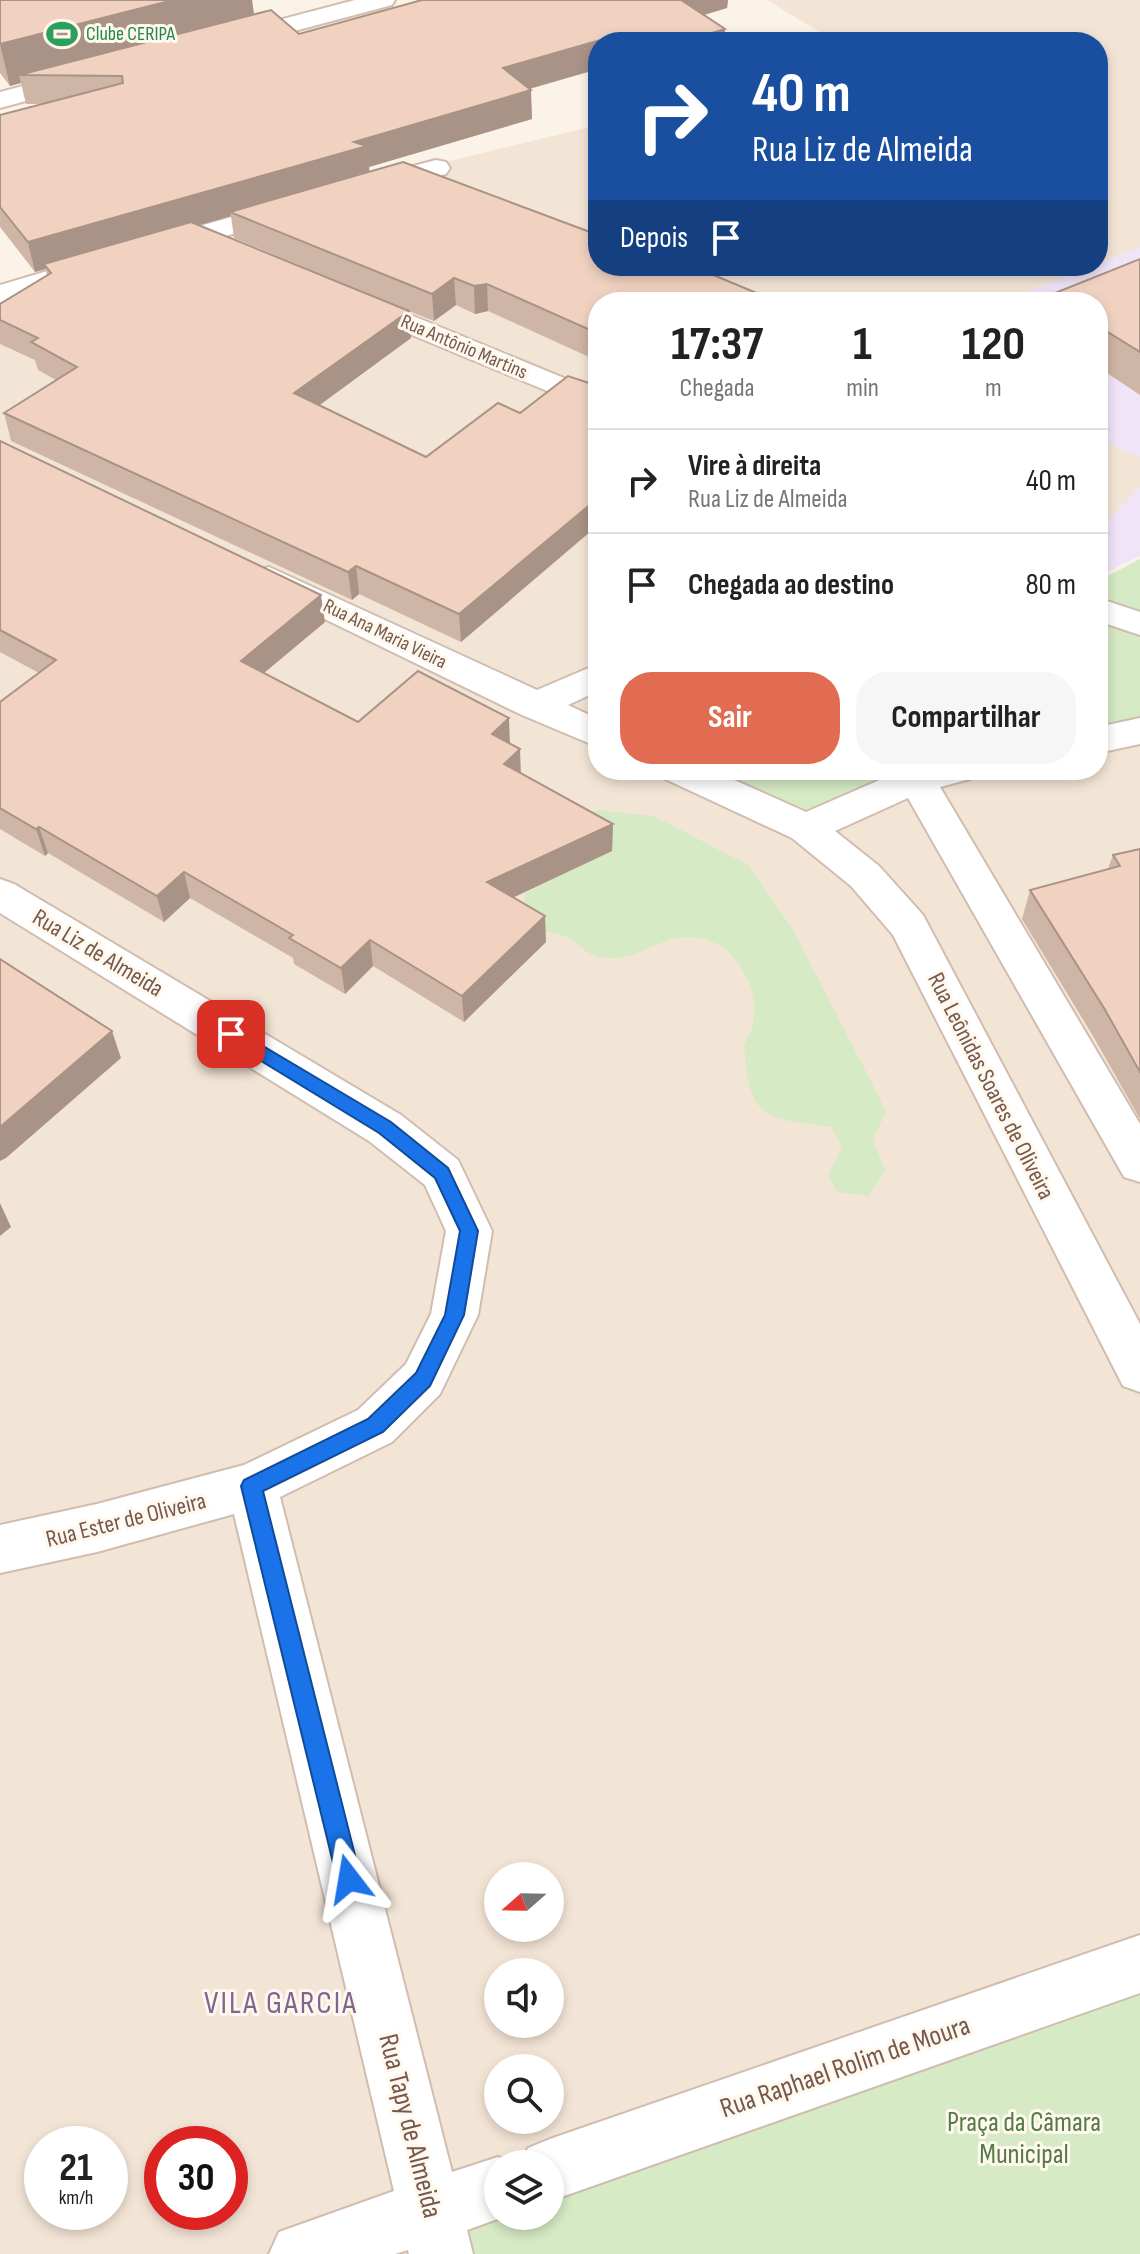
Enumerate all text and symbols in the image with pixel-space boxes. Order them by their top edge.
sports icon: Clube CERIPA [45,17,79,51]
place label: Clube CERIPA [86,22,175,46]
text: 40 m [752,61,851,128]
icon: right [620,64,724,168]
text: Rua Liz de Almeida [752,129,973,172]
icon: arrive [704,216,748,260]
text: Depois [620,220,688,256]
street label: Rua Antônio Martins [397,310,531,384]
text: 17:37 [671,316,763,373]
text: 1 [853,316,872,373]
text: 120 [962,316,1025,373]
text: Chegada [680,373,755,404]
text: min [846,373,879,404]
text: m [985,373,1002,404]
text: Vire à direita [688,448,821,484]
icon: right [620,459,664,503]
text: 40 m [1026,463,1076,499]
text: Rua Liz de Almeida [688,484,848,515]
icon: arrive [620,563,664,607]
text: Chegada ao destino [688,567,894,603]
text: 80 m [1025,567,1076,603]
street label: Rua Ana Maria Vieira [319,594,451,674]
button: Sair [620,672,840,764]
button: Compartilhar [856,672,1076,764]
street label: Rua Liz de Almeida [27,903,169,1003]
street label: Rua Leônidas Soares de Oliveira [921,968,1061,1204]
pin [197,1000,265,1068]
icon: arrive [209,1012,253,1056]
street label: Rua Ester de Oliveira [43,1486,209,1554]
position arrow [307,1837,391,1921]
north arrow [484,1862,564,1942]
map controls [484,1862,564,2230]
button: sound [484,1958,564,2038]
district label: VILA GARCIA [204,1984,358,2023]
street label: Rua Raphael Rolim de Moura [716,2009,974,2125]
street label: Rua Tapy de Almeida [371,2030,449,2222]
button: search [484,2054,564,2134]
park label: Praça da Câmara Municipal [947,2106,1101,2171]
speed limit sign: 30 [144,2126,248,2230]
text: 21 [59,2144,93,2192]
button: layers [484,2150,564,2230]
text: km/h [59,2186,93,2210]

